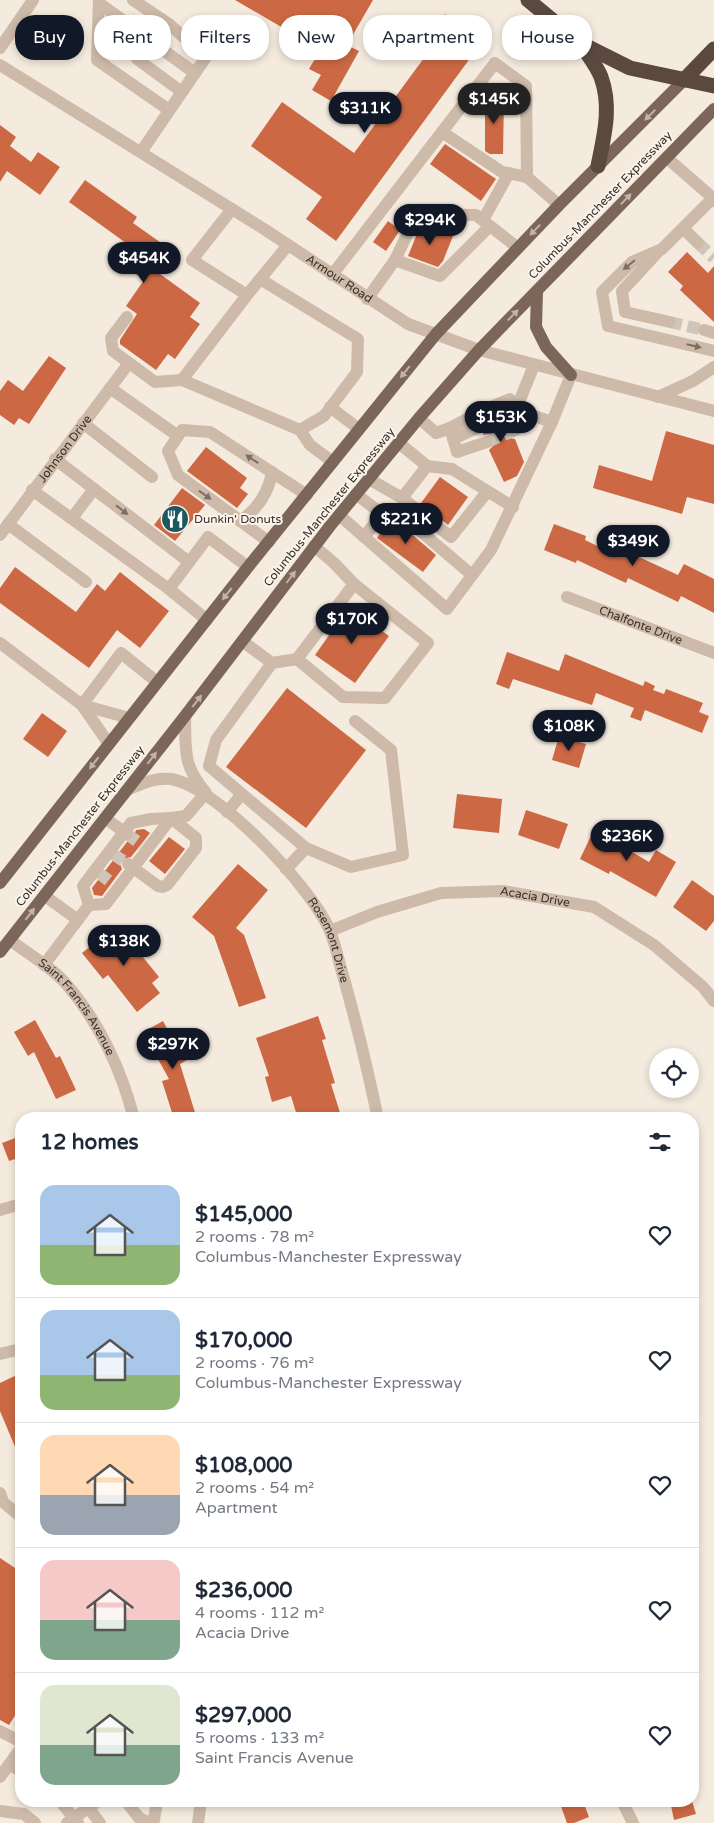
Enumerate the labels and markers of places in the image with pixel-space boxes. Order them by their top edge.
pin: $145K [459,82,529,125]
pin: $311K [330,92,400,134]
pin: $294K [395,204,465,246]
pin: $454K [109,242,179,284]
pin: $153K [466,400,536,443]
pin: $221K [371,502,441,545]
restaurant icon: Dunkin' Donuts [160,504,190,534]
place label: Dunkin' Donuts [194,512,281,526]
pin: $349K [598,524,668,567]
pin: $170K [317,602,387,645]
pin: $108K [534,710,604,752]
pin: $236K [592,820,662,862]
pin: $138K [89,924,159,967]
pin: $297K [138,1028,208,1070]

